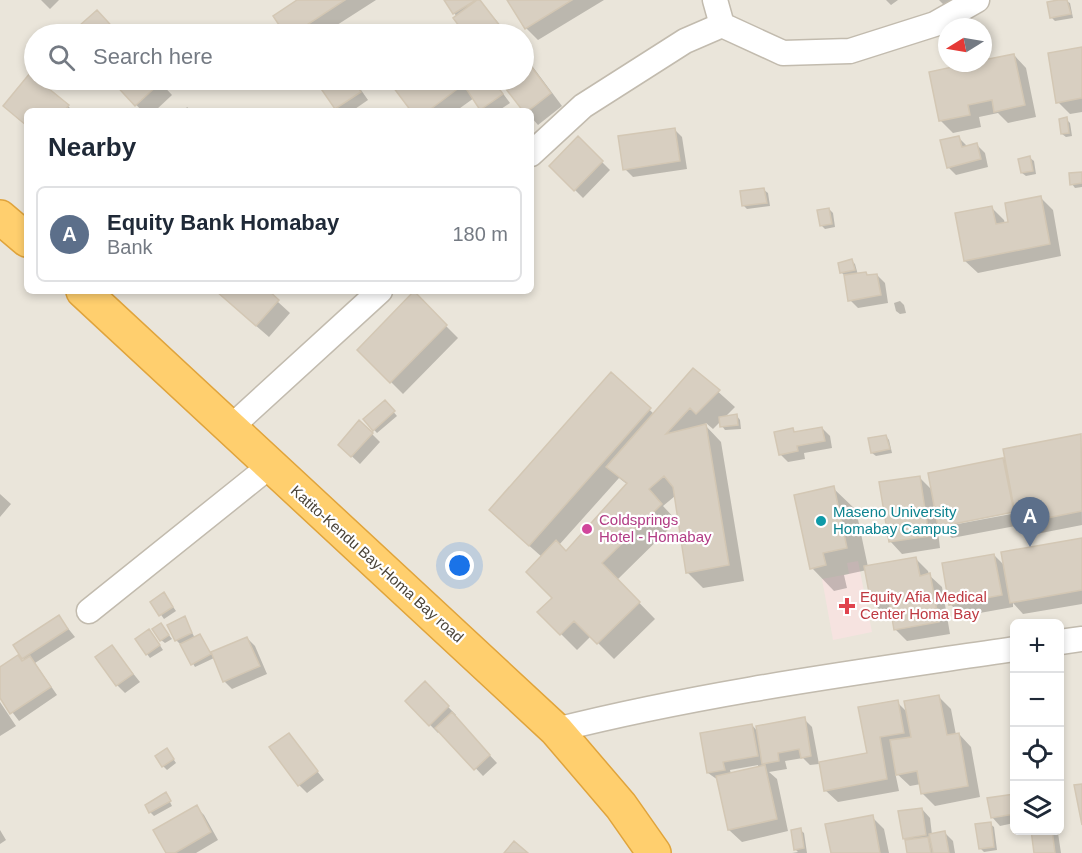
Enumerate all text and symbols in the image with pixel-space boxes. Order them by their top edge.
north arrow [938,18,992,72]
search box [24,24,534,90]
icon: search [45,41,78,74]
text: Search here [93,44,213,69]
text: Nearby [48,132,136,162]
text: Equity Bank Homabay [107,210,339,235]
text: A [62,223,77,245]
text: 180 m [452,223,508,245]
text: Bank [107,236,153,258]
street label: Katito-Kendu Bay-Homa Bay road [288,482,467,646]
pin: A [1010,498,1050,547]
place label: Maseno University Homabay Campus [833,503,957,537]
place label: Coldsprings Hotel - Homabay [599,511,712,545]
marker: Maseno University Homabay Campus [814,514,828,528]
marker: Coldsprings Hotel - Homabay [580,522,594,536]
your location [445,551,474,580]
place label: Equity Afia Medical Center Homa Bay [860,588,987,622]
marker: Equity Afia Medical Center Homa Bay [838,597,856,615]
map controls [1010,619,1064,835]
button: + [1010,619,1064,673]
button: − [1010,673,1064,727]
button: locate [1010,727,1064,781]
button: layers [1010,781,1064,835]

